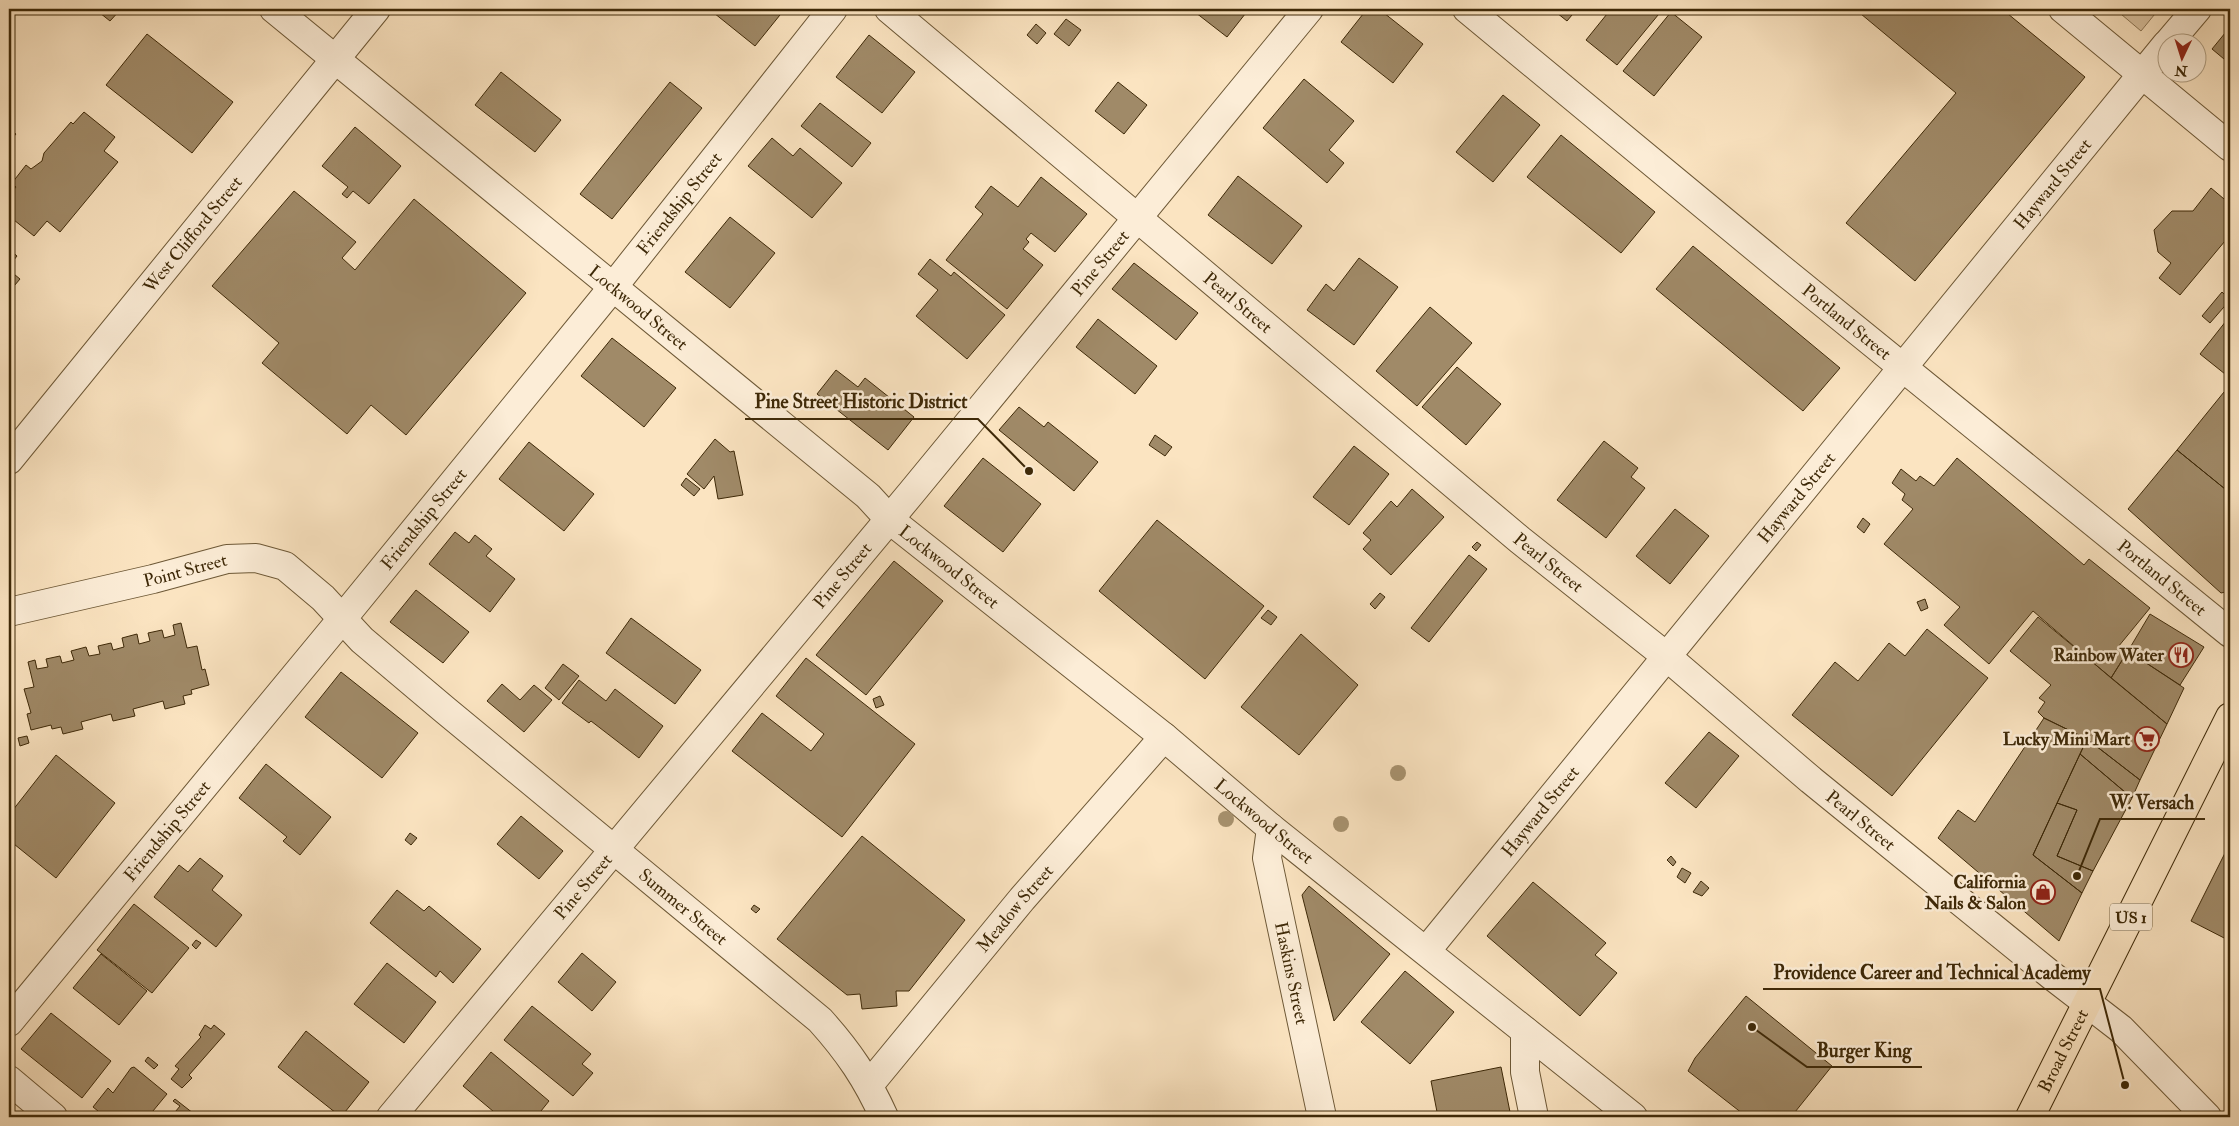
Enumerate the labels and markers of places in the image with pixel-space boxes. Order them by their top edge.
callout: Pine Street Historic District [745,385,978,419]
restaurant icon: Rainbow Water [2168,642,2194,668]
place label: Rainbow Water [2053,644,2164,667]
supermarket icon: Lucky Mini Mart [2134,726,2160,752]
place label: Lucky Mini Mart [2003,728,2130,751]
callout: W. Versach [2100,785,2205,819]
place label: California Nails & Salon [1924,871,2027,915]
shop icon: California Nails & Salon [2030,879,2056,905]
callout: Providence Career and Technical Academy [1763,955,2100,989]
callout: Burger King [1807,1033,1922,1067]

